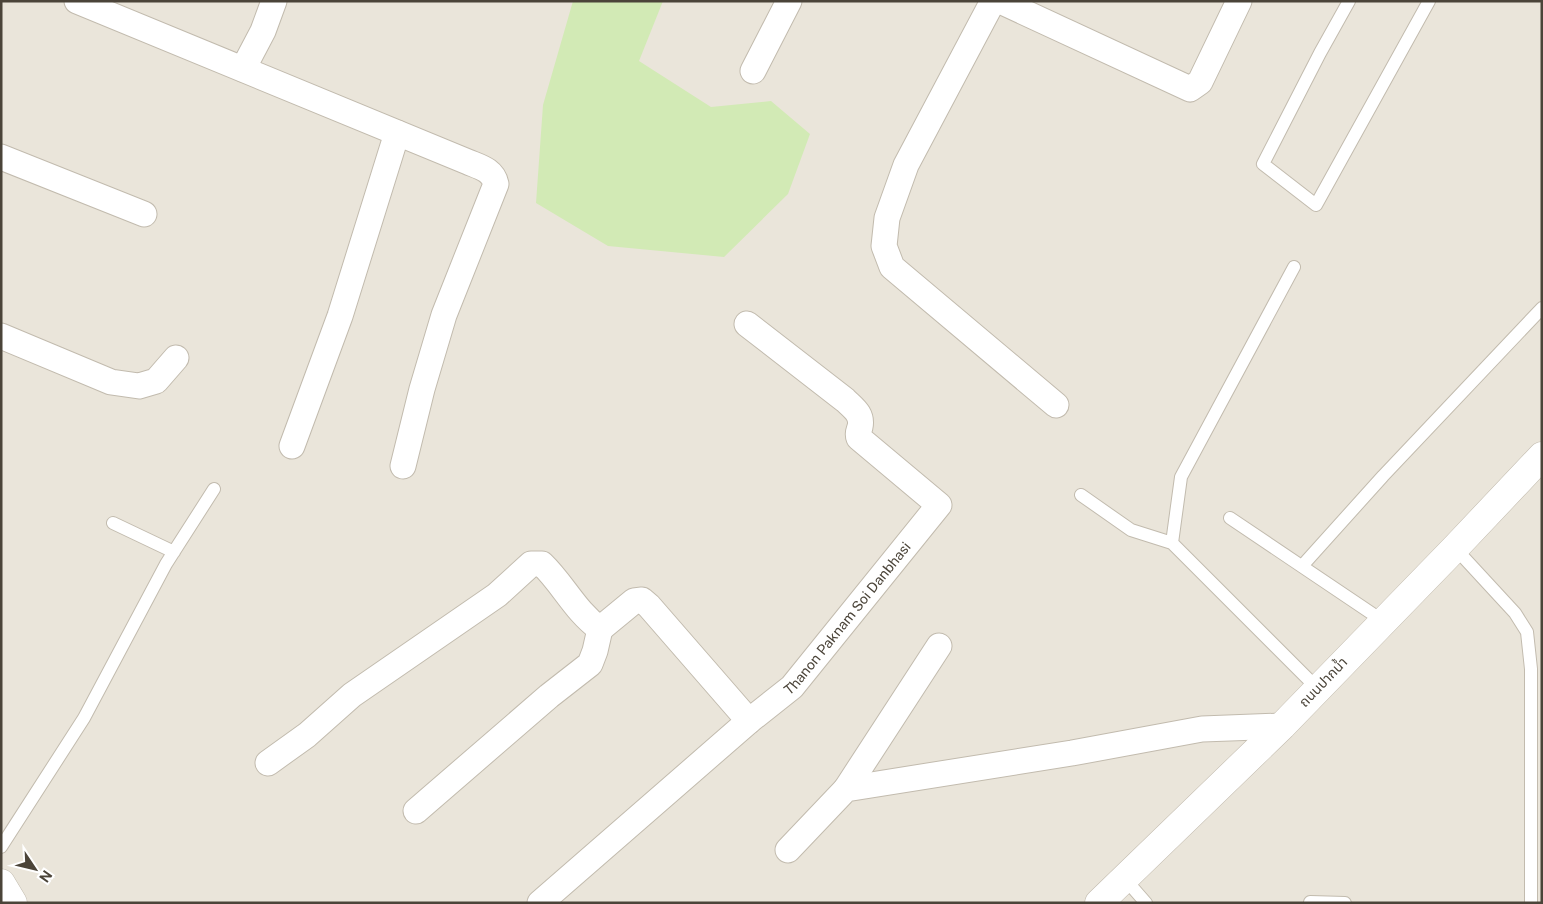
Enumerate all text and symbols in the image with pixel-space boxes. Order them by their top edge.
street label: Thanon Paknam Soi Danbhasi [781,539,914,698]
street label: ถนนปากน้ำ [1294,653,1350,710]
north arrow [10,844,60,894]
text: N [36,867,55,886]

